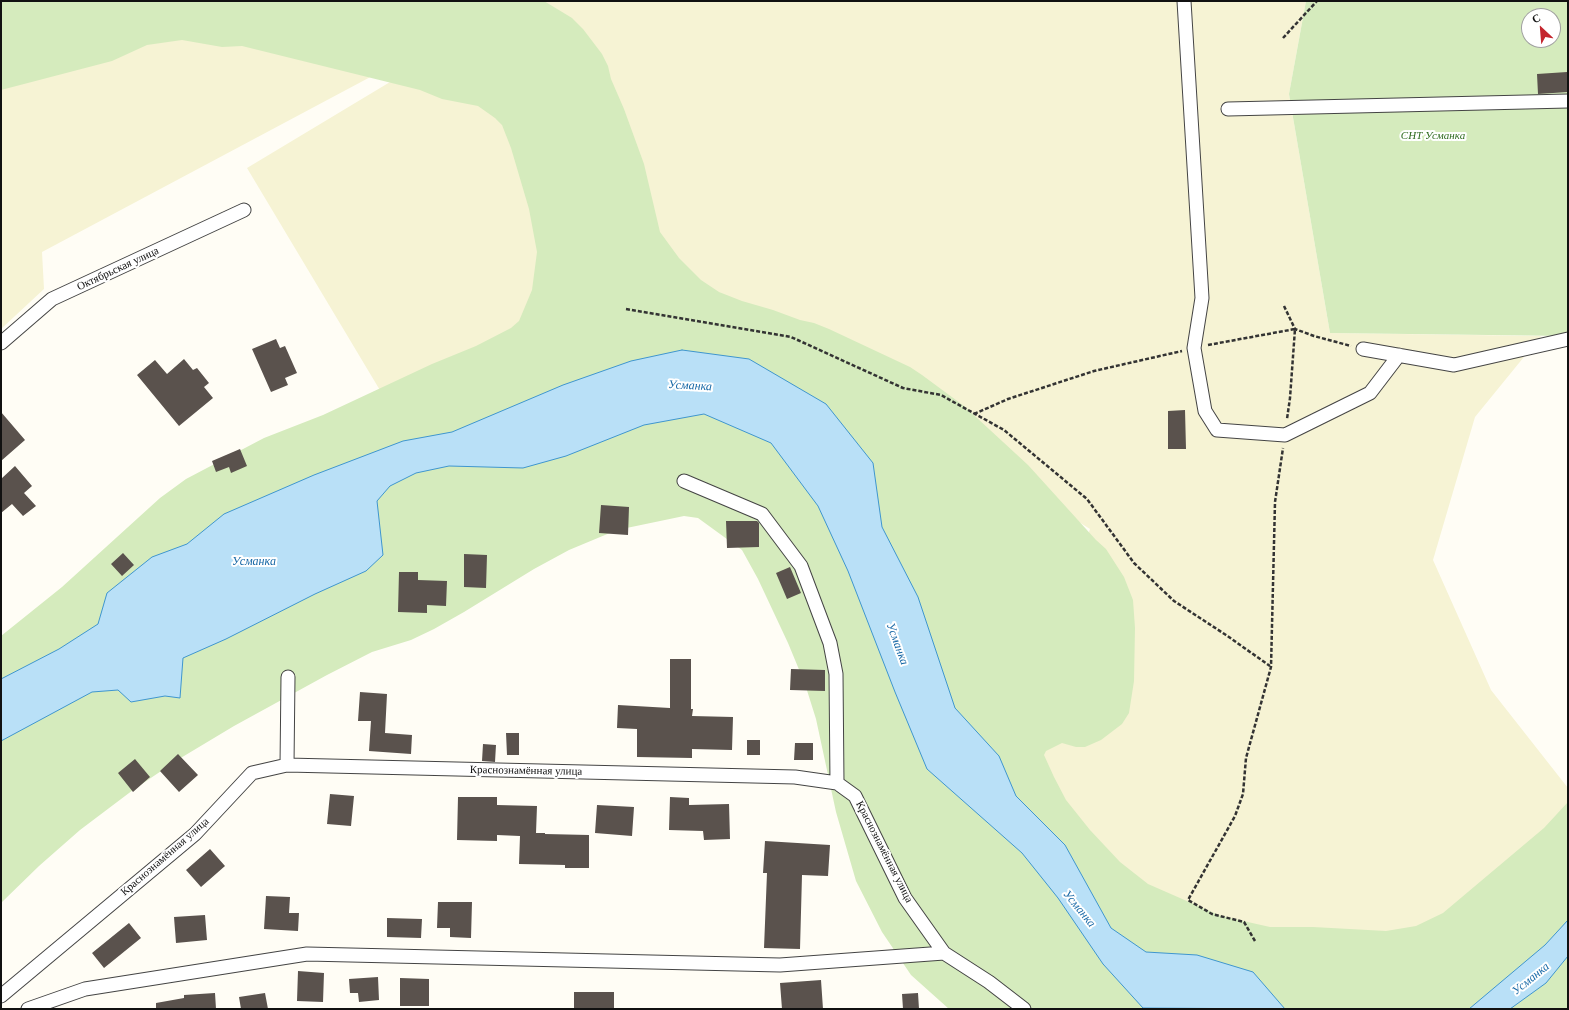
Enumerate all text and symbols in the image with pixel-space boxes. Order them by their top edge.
north arrow [1521,8,1561,48]
text: С [1530,11,1542,25]
park label: СНТ Усманка [1401,129,1465,143]
street label: Октябрьская улица [75,244,161,294]
water label: Усманка [668,378,712,394]
water label: Усманка [232,555,276,569]
water label: Усманка [883,621,911,667]
street label: Краснознамённая улица [470,763,582,779]
street label: Краснознамённая улица [853,799,915,905]
street label: Краснознамённая улица [118,815,212,899]
water label: Усманка [1060,887,1098,931]
water label: Усманка [1509,960,1553,998]

